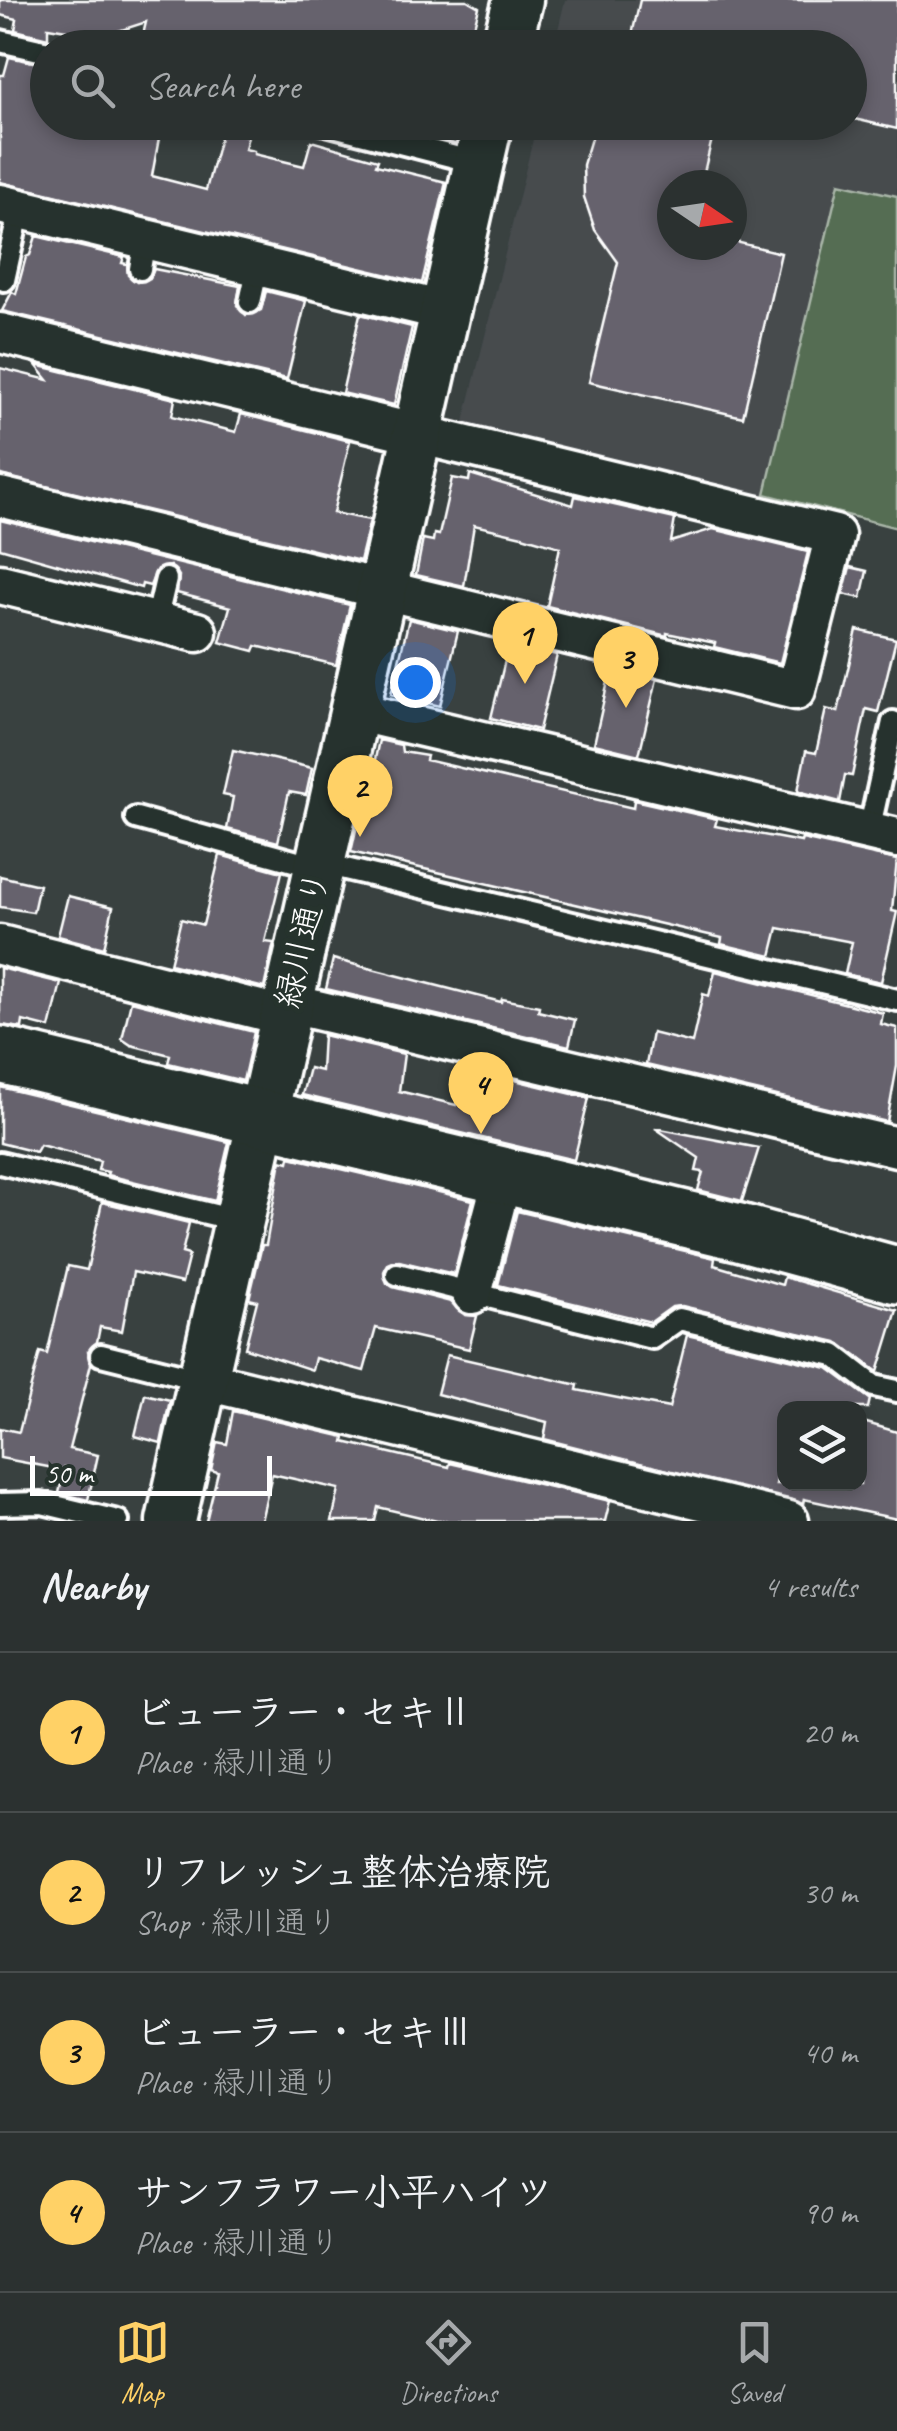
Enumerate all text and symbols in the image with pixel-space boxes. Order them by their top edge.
search box [30,30,867,140]
icon: search [65,58,120,113]
text: Search here [145,62,300,109]
north arrow [657,170,747,260]
pin: 1 [492,602,558,684]
pin: 3 [594,626,658,708]
your location [390,657,441,708]
pin: 2 [328,754,392,837]
street label: 緑川通り [265,866,340,1012]
pin: 4 [448,1052,514,1134]
map controls [777,1401,867,1491]
button: layers [777,1401,867,1491]
scale bar [30,1451,272,1496]
text: 50 m [45,1456,93,1491]
text: Nearby [40,1560,146,1613]
text: 4 results [763,1566,857,1607]
text: ビューラー・セキⅡ [135,1689,474,1736]
text: 1 [65,1712,80,1753]
text: 20 m [803,1712,857,1753]
text: Place · 緑川通り [135,1742,341,1783]
text: リフレッシュ整体治療院 [135,1849,550,1896]
text: 2 [65,1872,80,1913]
text: 30 m [803,1872,857,1913]
text: Shop · 緑川通り [135,1902,339,1943]
text: ビューラー・セキⅢ [135,2009,474,2056]
text: 3 [65,2032,80,2073]
text: 40 m [803,2032,857,2073]
text: Place · 緑川通り [135,2062,341,2103]
text: サンフラワー小平ハイツ [135,2169,553,2216]
text: 4 [65,2192,80,2233]
text: 90 m [803,2192,857,2233]
text: Place · 緑川通り [135,2222,341,2263]
tab: Map [115,2315,170,2410]
tab: Directions [400,2315,497,2410]
tab: Saved [727,2315,782,2410]

